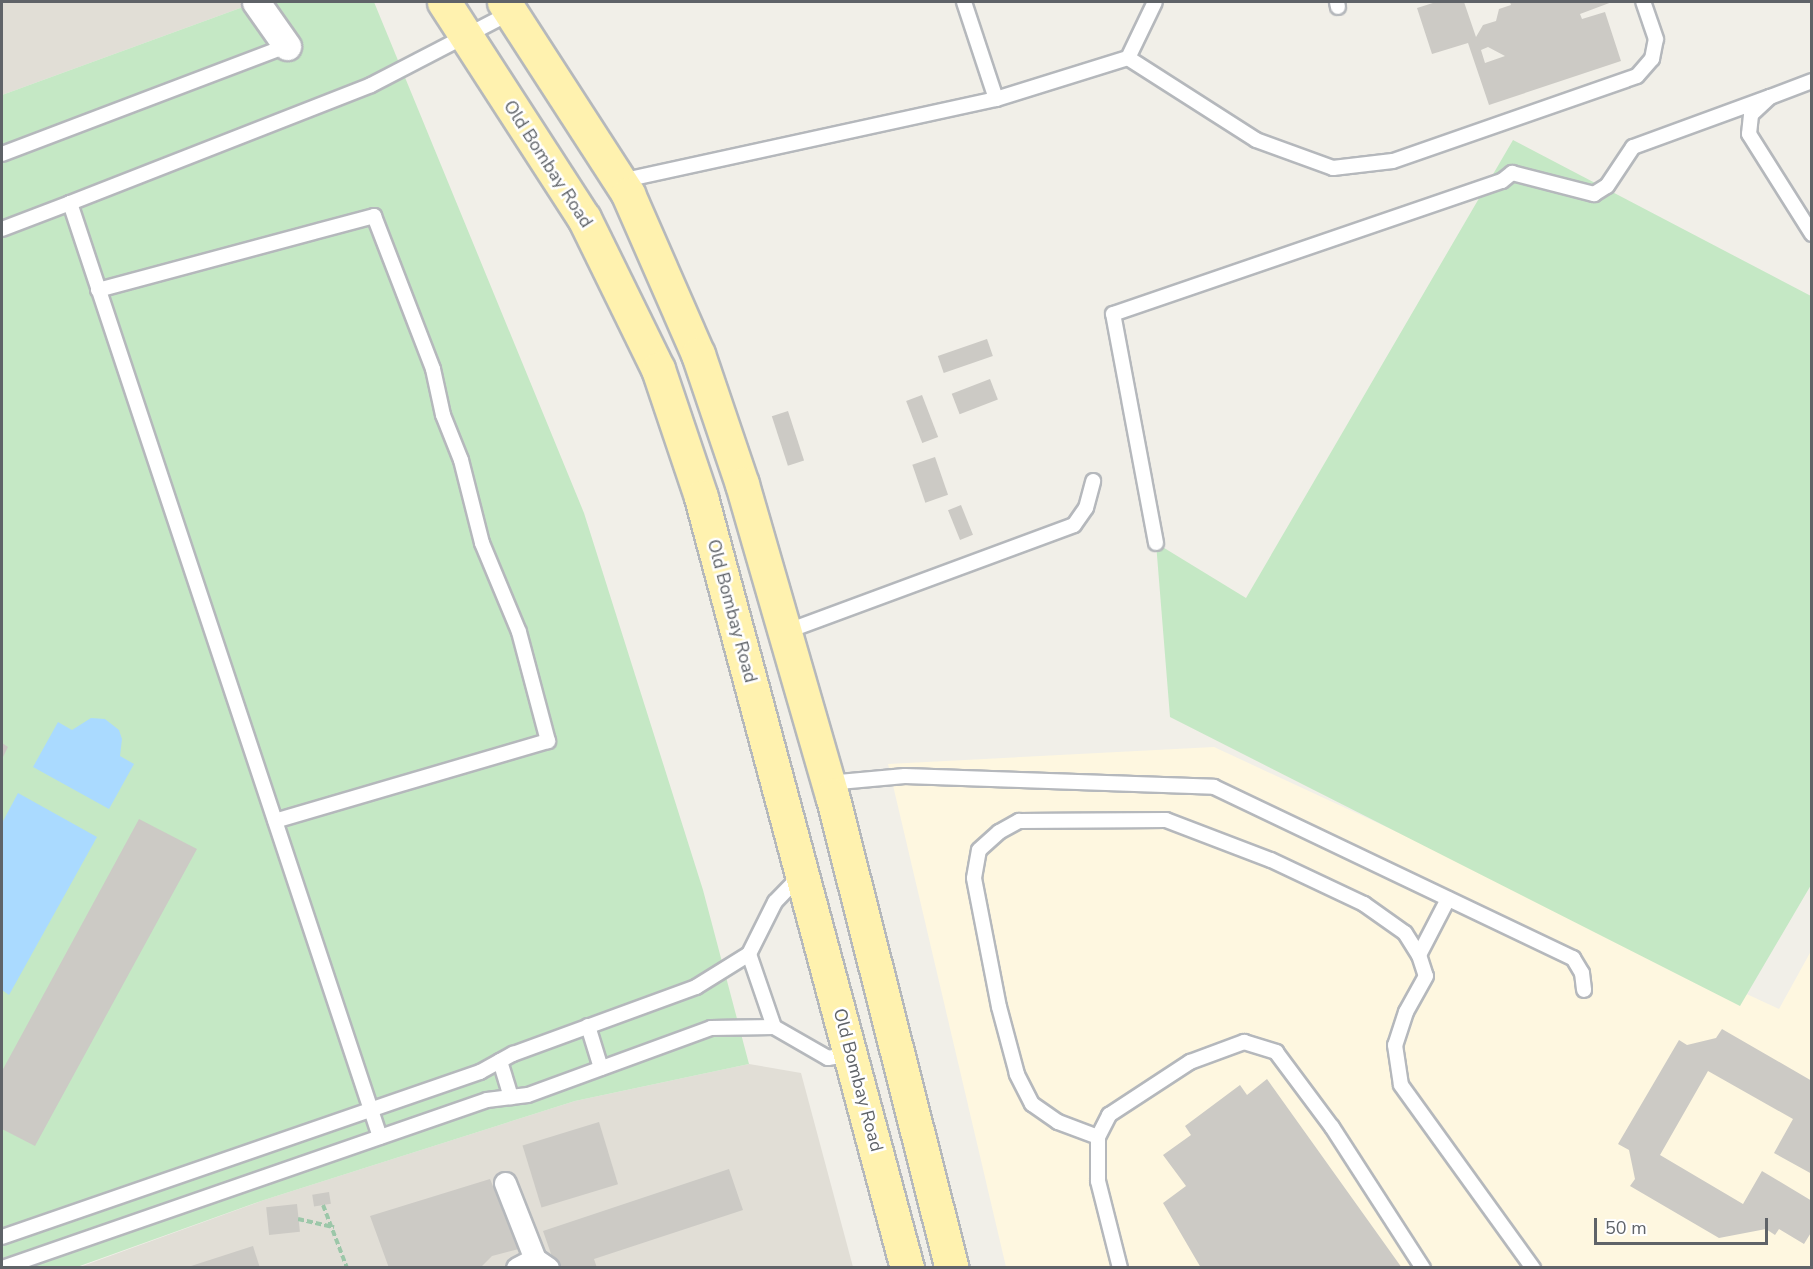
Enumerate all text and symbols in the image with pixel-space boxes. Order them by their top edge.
street label: Old Bombay Road [499,96,597,232]
street label: Old Bombay Road [702,537,762,685]
street label: Old Bombay Road [828,1006,888,1154]
scale bar [1597,1206,1771,1244]
text: 50 m [1605,1216,1647,1240]

